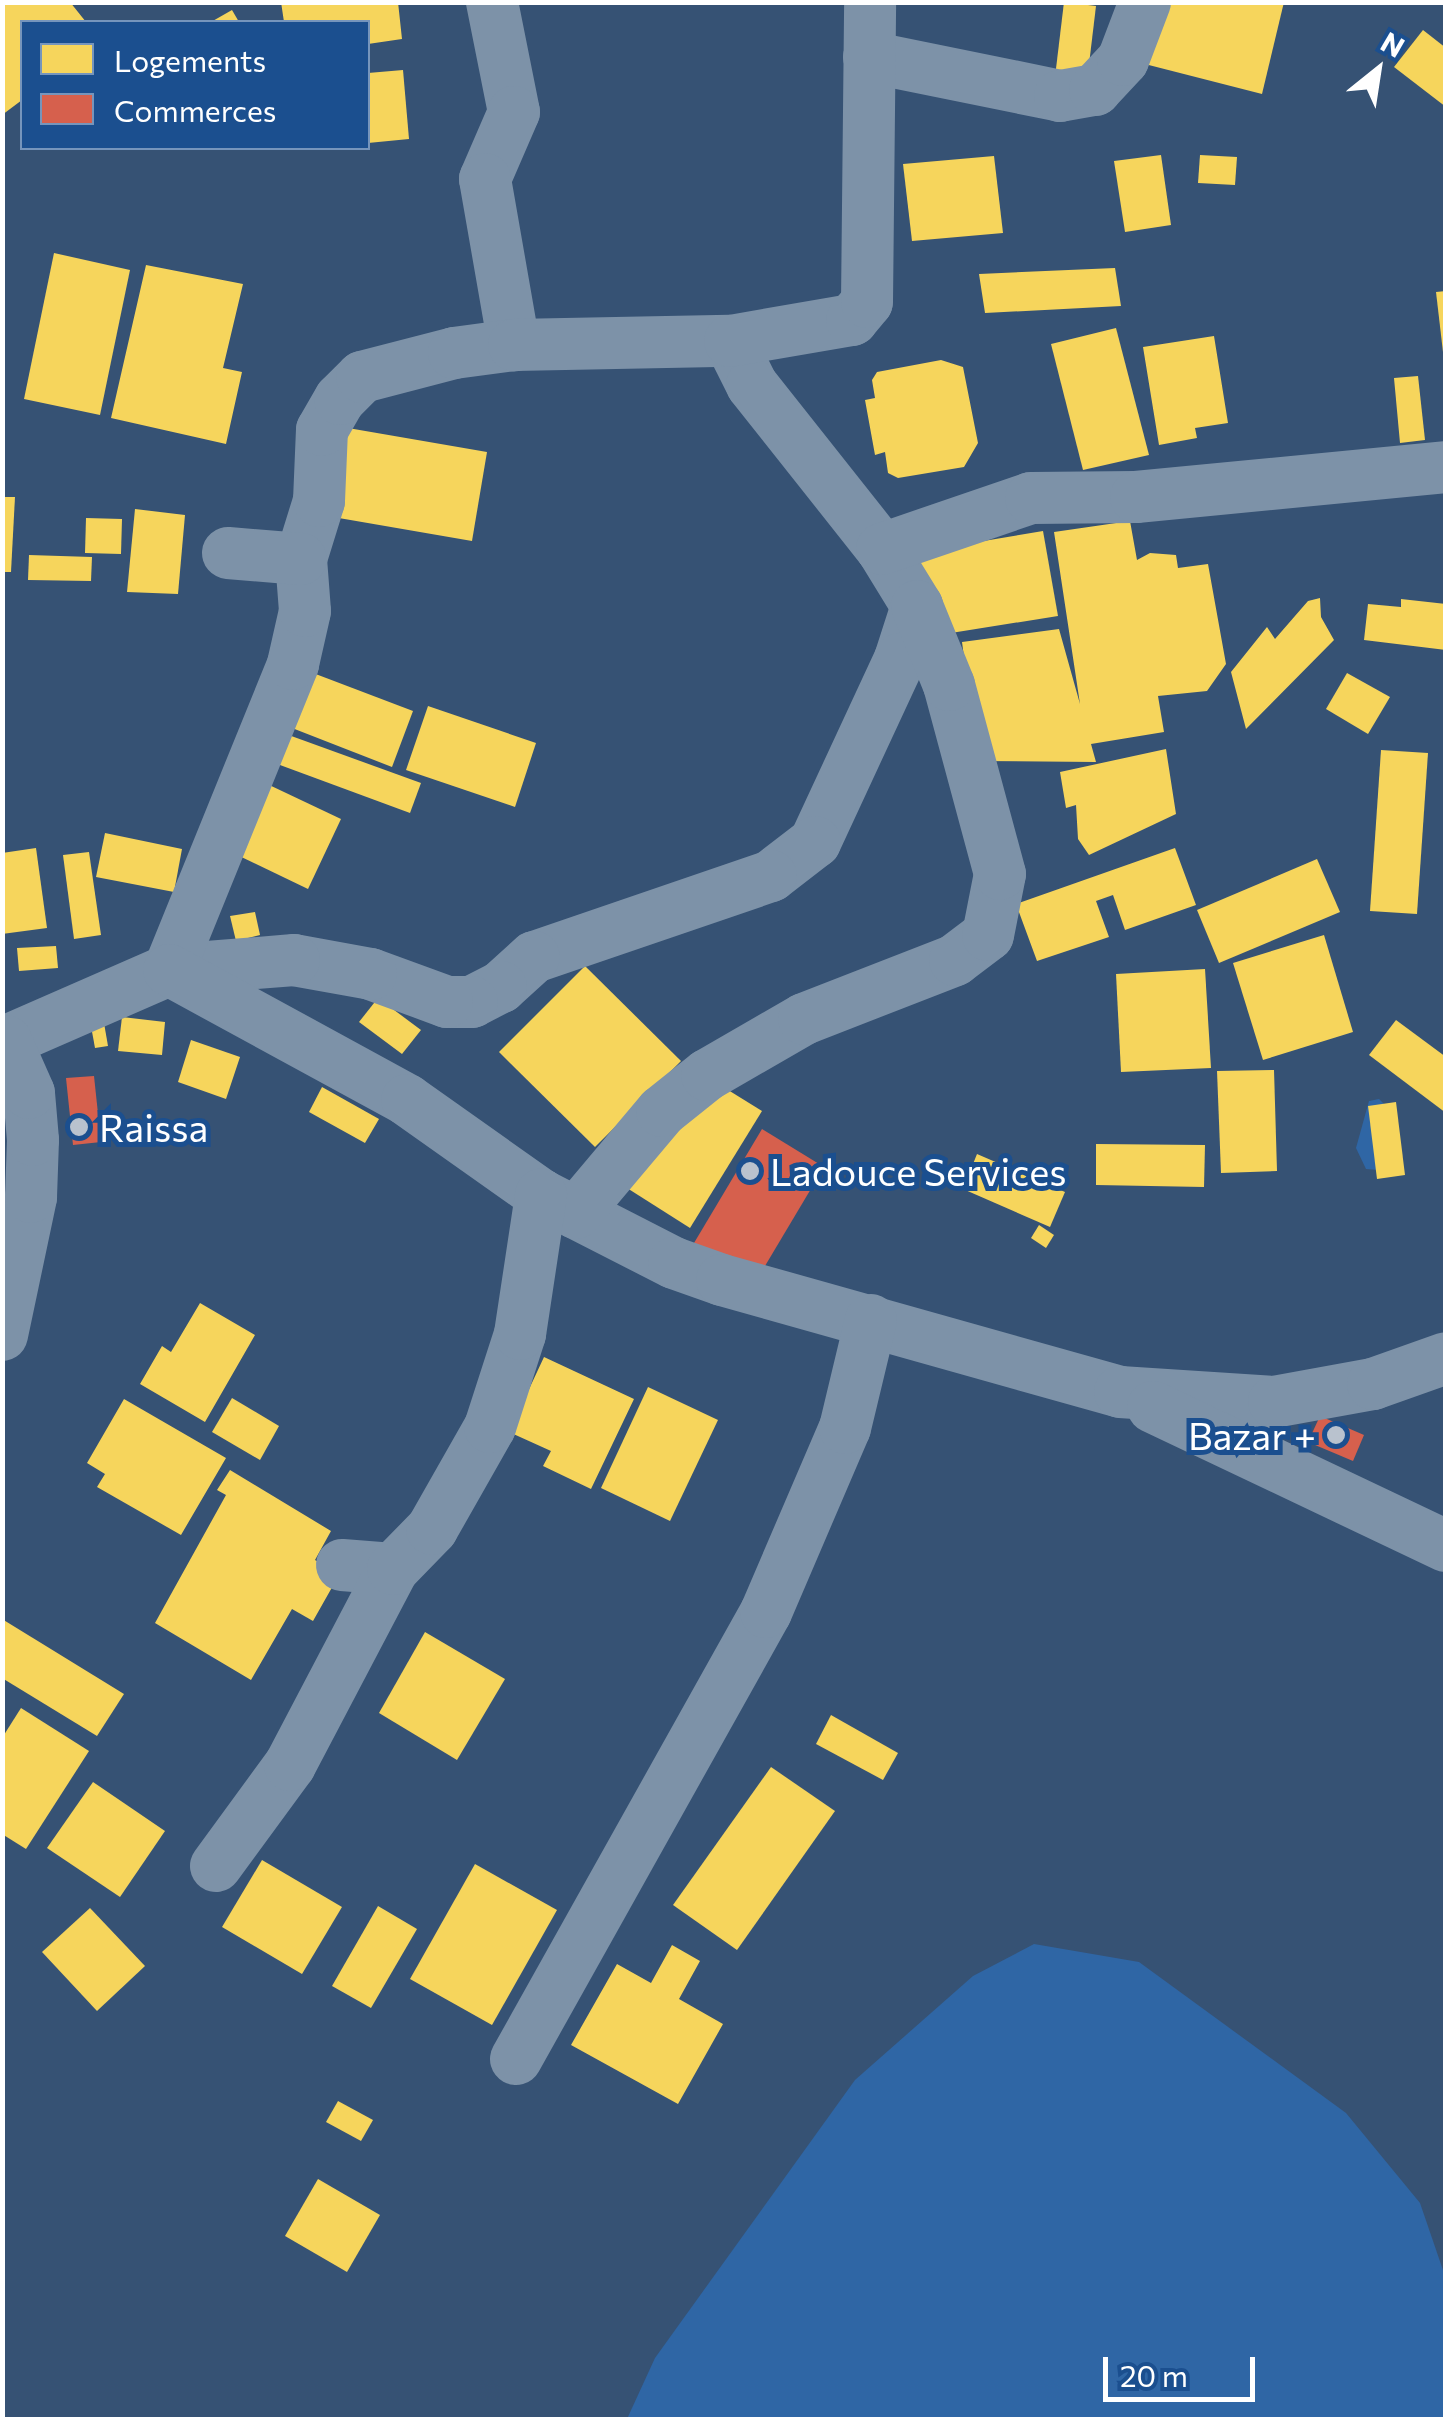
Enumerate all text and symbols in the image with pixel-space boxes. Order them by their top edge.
legend [20,20,370,150]
north arrow [1328,20,1428,120]
text: N [1375,24,1411,64]
text: Logements [114,41,266,78]
text: Commerces [114,91,276,128]
place label: Raissa [99,1104,208,1150]
marker: Raissa [68,1116,90,1138]
place label: Ladouce Services [770,1148,1067,1194]
marker: Ladouce Services [739,1160,761,1182]
place label: Bazar + [1188,1412,1316,1458]
marker: Bazar + [1325,1424,1347,1446]
scale bar [1108,2337,1260,2399]
text: 20 m [1120,2356,1188,2393]

